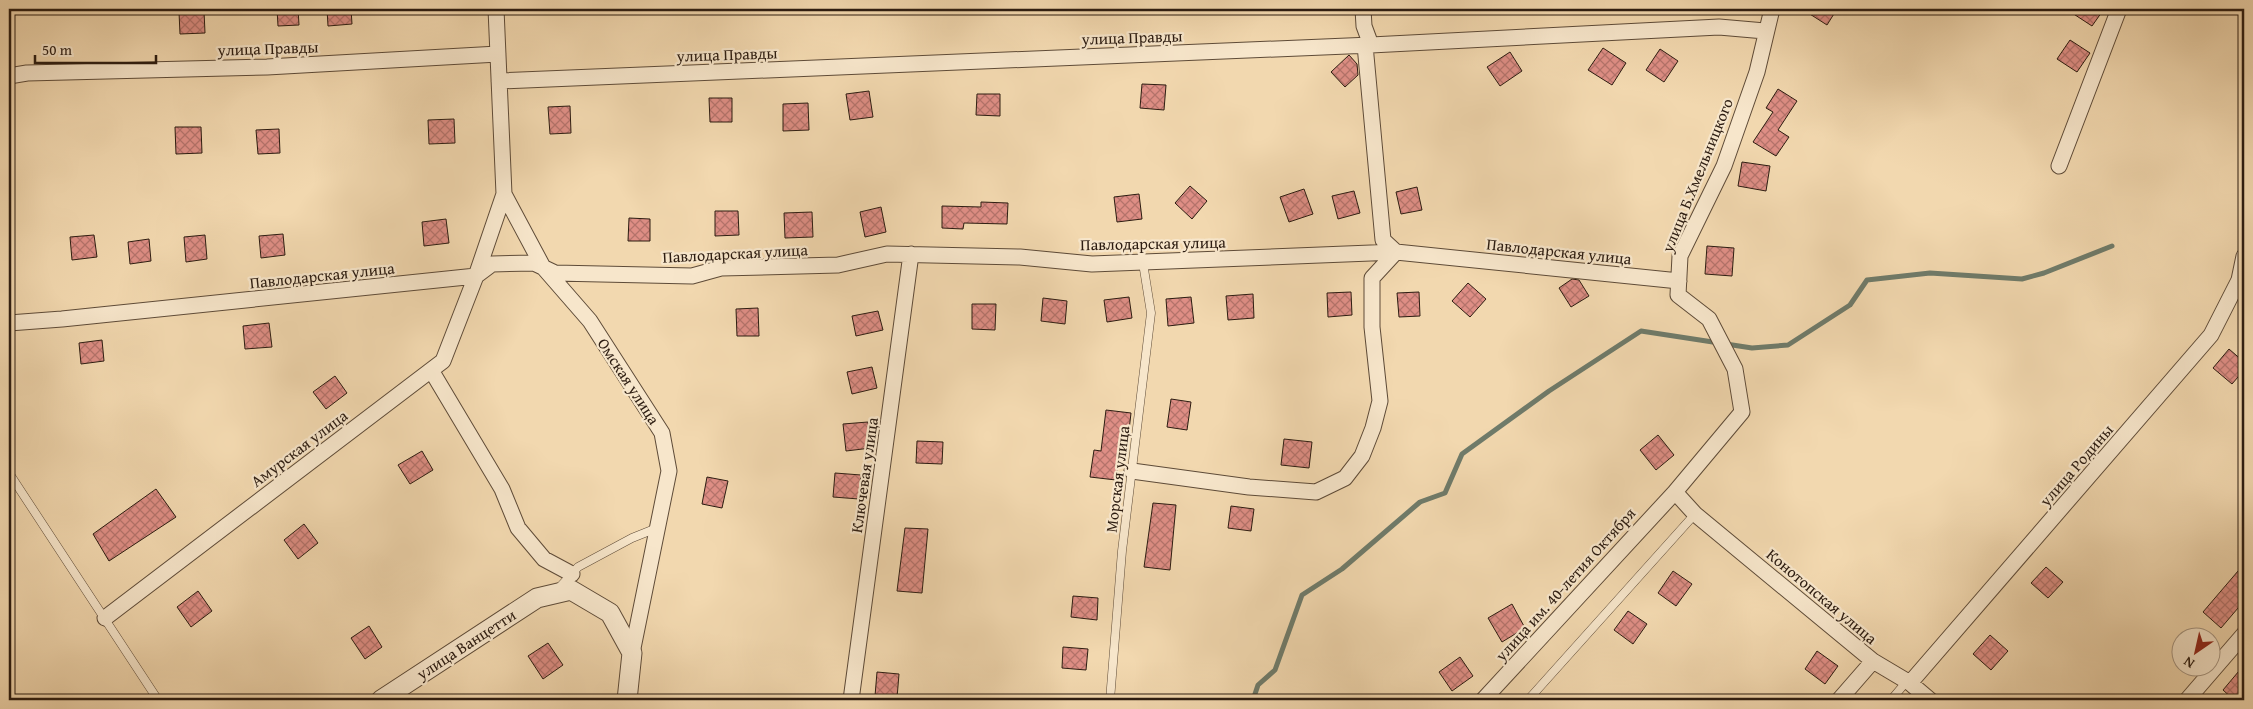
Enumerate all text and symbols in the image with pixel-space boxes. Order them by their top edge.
street label: улица Правды [1080,23,1183,51]
scale bar [35,32,156,64]
street label: улица Правды [216,34,319,62]
text: 50 m [42,39,73,60]
street label: улица Правды [675,40,778,68]
street label: улица Б.Хмельницкого [1655,94,1739,257]
street label: Павлодарская улица [1080,230,1226,256]
street label: Павлодарская улица [1485,231,1633,271]
street label: Павлодарская улица [662,237,809,269]
street label: Павлодарская улица [248,255,396,295]
street label: Омская улица [592,333,666,429]
street label: Амурская улица [246,403,353,492]
street label: Ключевая улица [844,415,884,534]
street label: улица Родины [2033,419,2119,512]
street label: Морская улица [1099,424,1135,534]
street label: улица им. 40-летия Октября [1489,502,1641,667]
street label: Конотопская улица [1761,542,1883,650]
street label: улица Ванцетти [411,603,521,686]
north arrow [2170,626,2220,676]
text: N [2179,652,2198,674]

